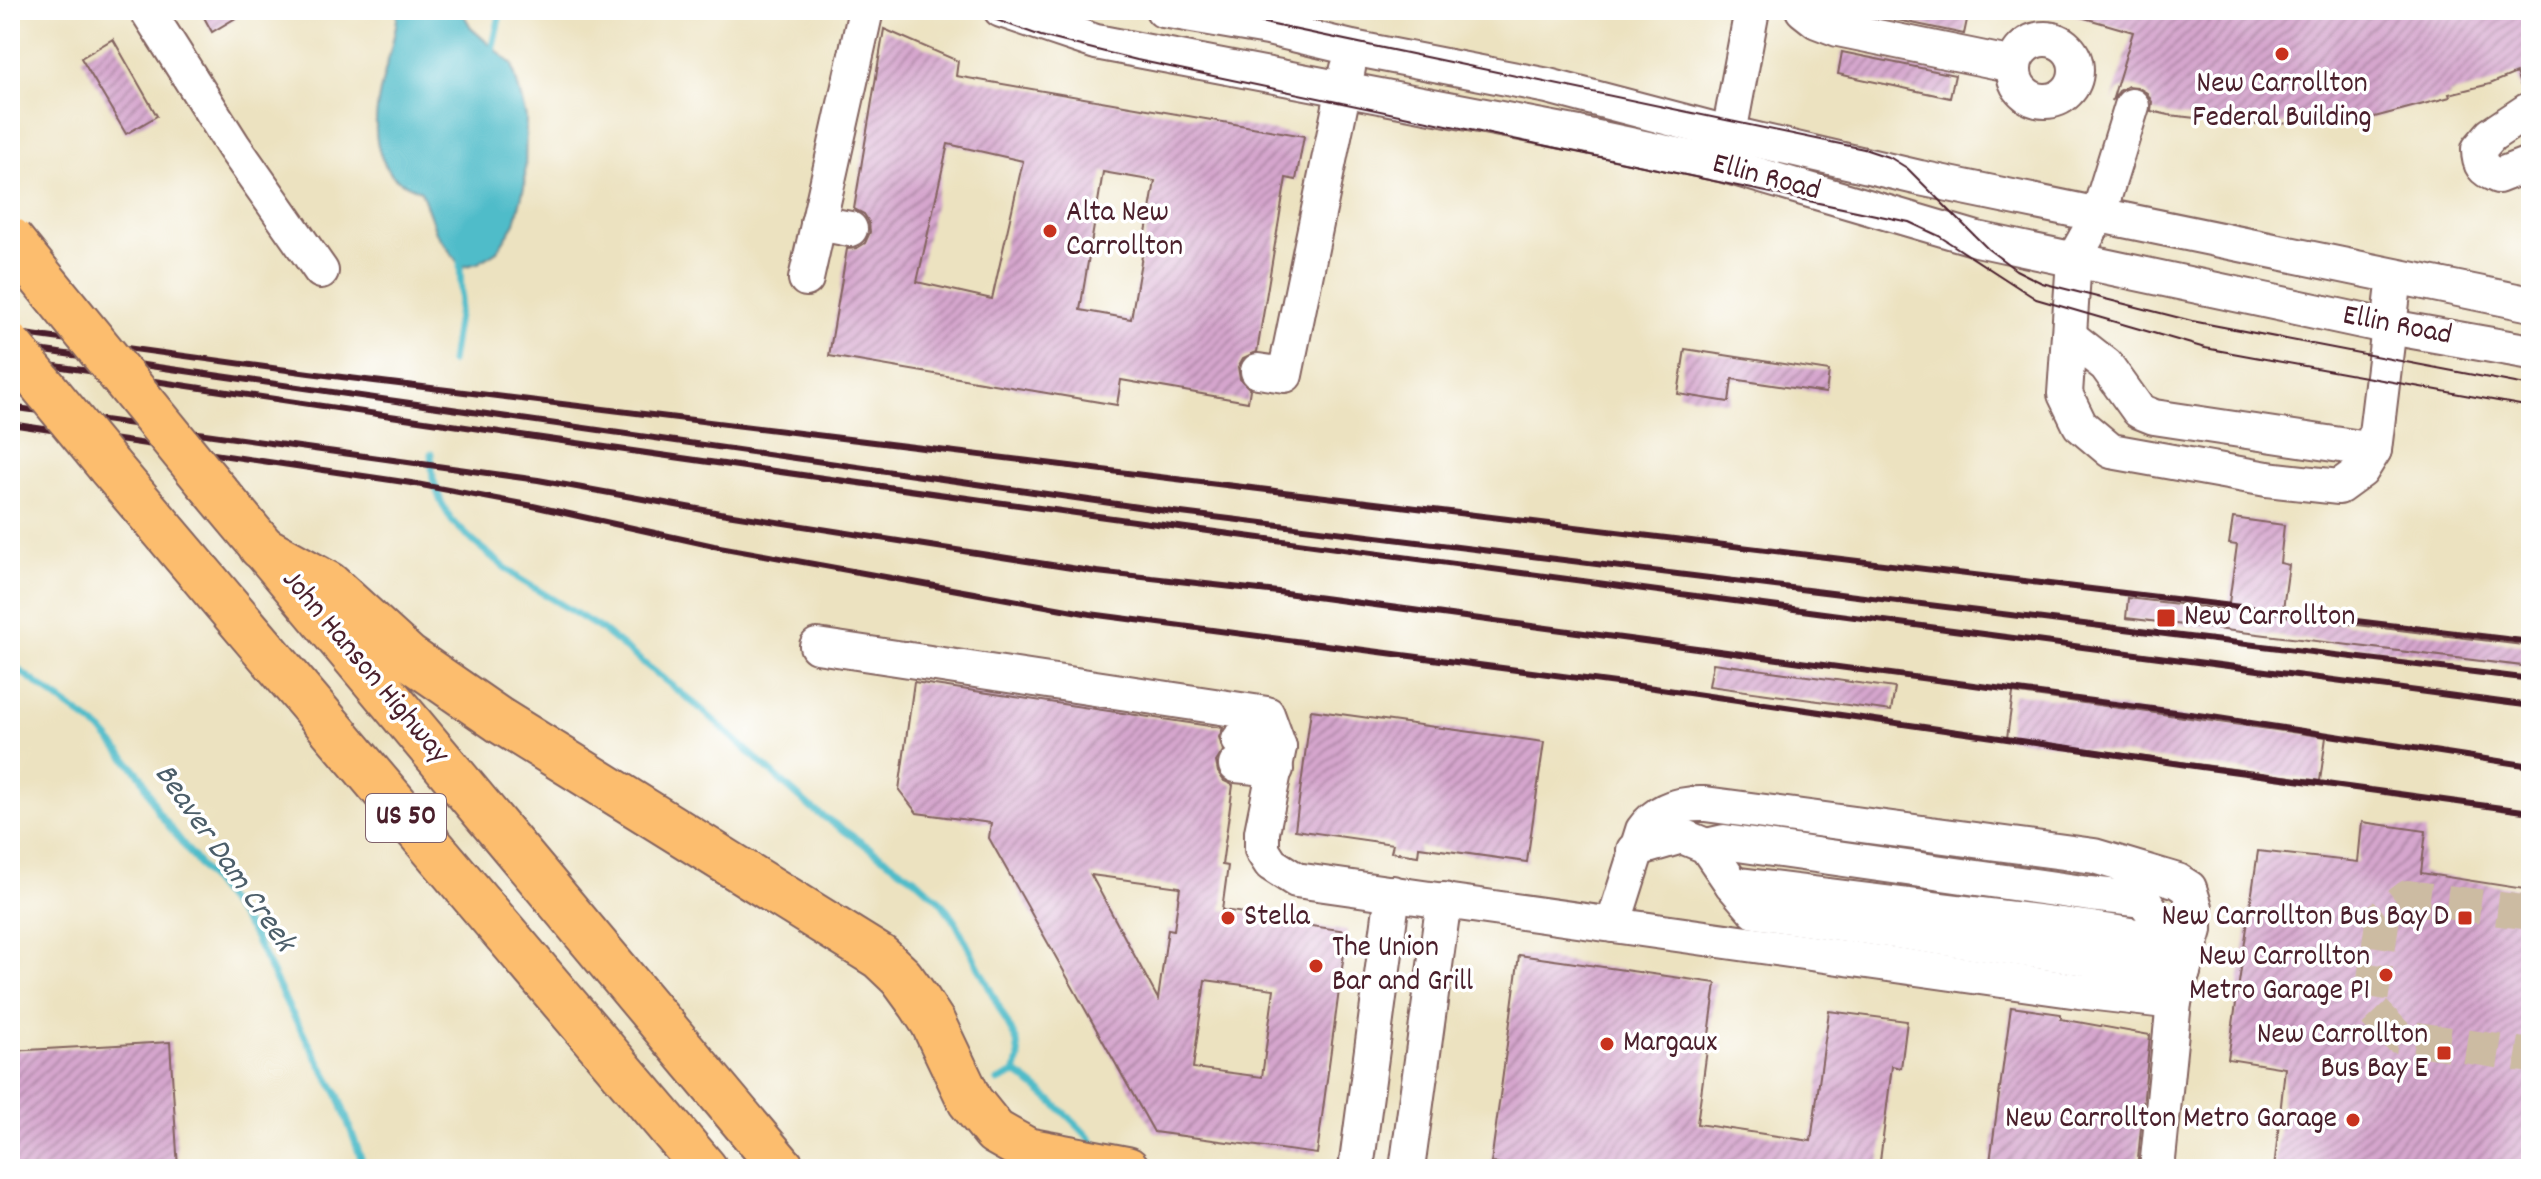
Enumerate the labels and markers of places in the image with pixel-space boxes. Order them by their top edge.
marker: New Carrollton Federal Building [2273,45,2291,63]
place label: New Carrollton Federal Building [2192,64,2372,141]
place label: Alta New Carrollton [1066,193,1183,270]
marker: Alta New Carrollton [1041,222,1059,240]
place label: New Carrollton [2184,597,2355,640]
marker: New Carrollton [2155,607,2177,629]
place label: Stella [1244,897,1311,940]
place label: New Carrollton Bus Bay D [2161,897,2449,940]
marker: Stella [1219,909,1237,927]
marker: New Carrollton Bus Bay D [2456,909,2474,927]
place label: The Union Bar and Grill [1332,928,1473,1005]
place label: New Carrollton Metro Garage P1 [2189,937,2370,1014]
marker: The Union Bar and Grill [1307,957,1325,975]
marker: New Carrollton Metro Garage P1 [2377,966,2395,984]
place label: New Carrollton Bus Bay E [2257,1015,2428,1092]
place label: Margaux [1623,1023,1717,1066]
marker: Margaux [1598,1035,1616,1053]
marker: New Carrollton Bus Bay E [2435,1044,2453,1062]
place label: New Carrollton Metro Garage [2005,1099,2337,1142]
marker: New Carrollton Metro Garage [2344,1111,2362,1129]

